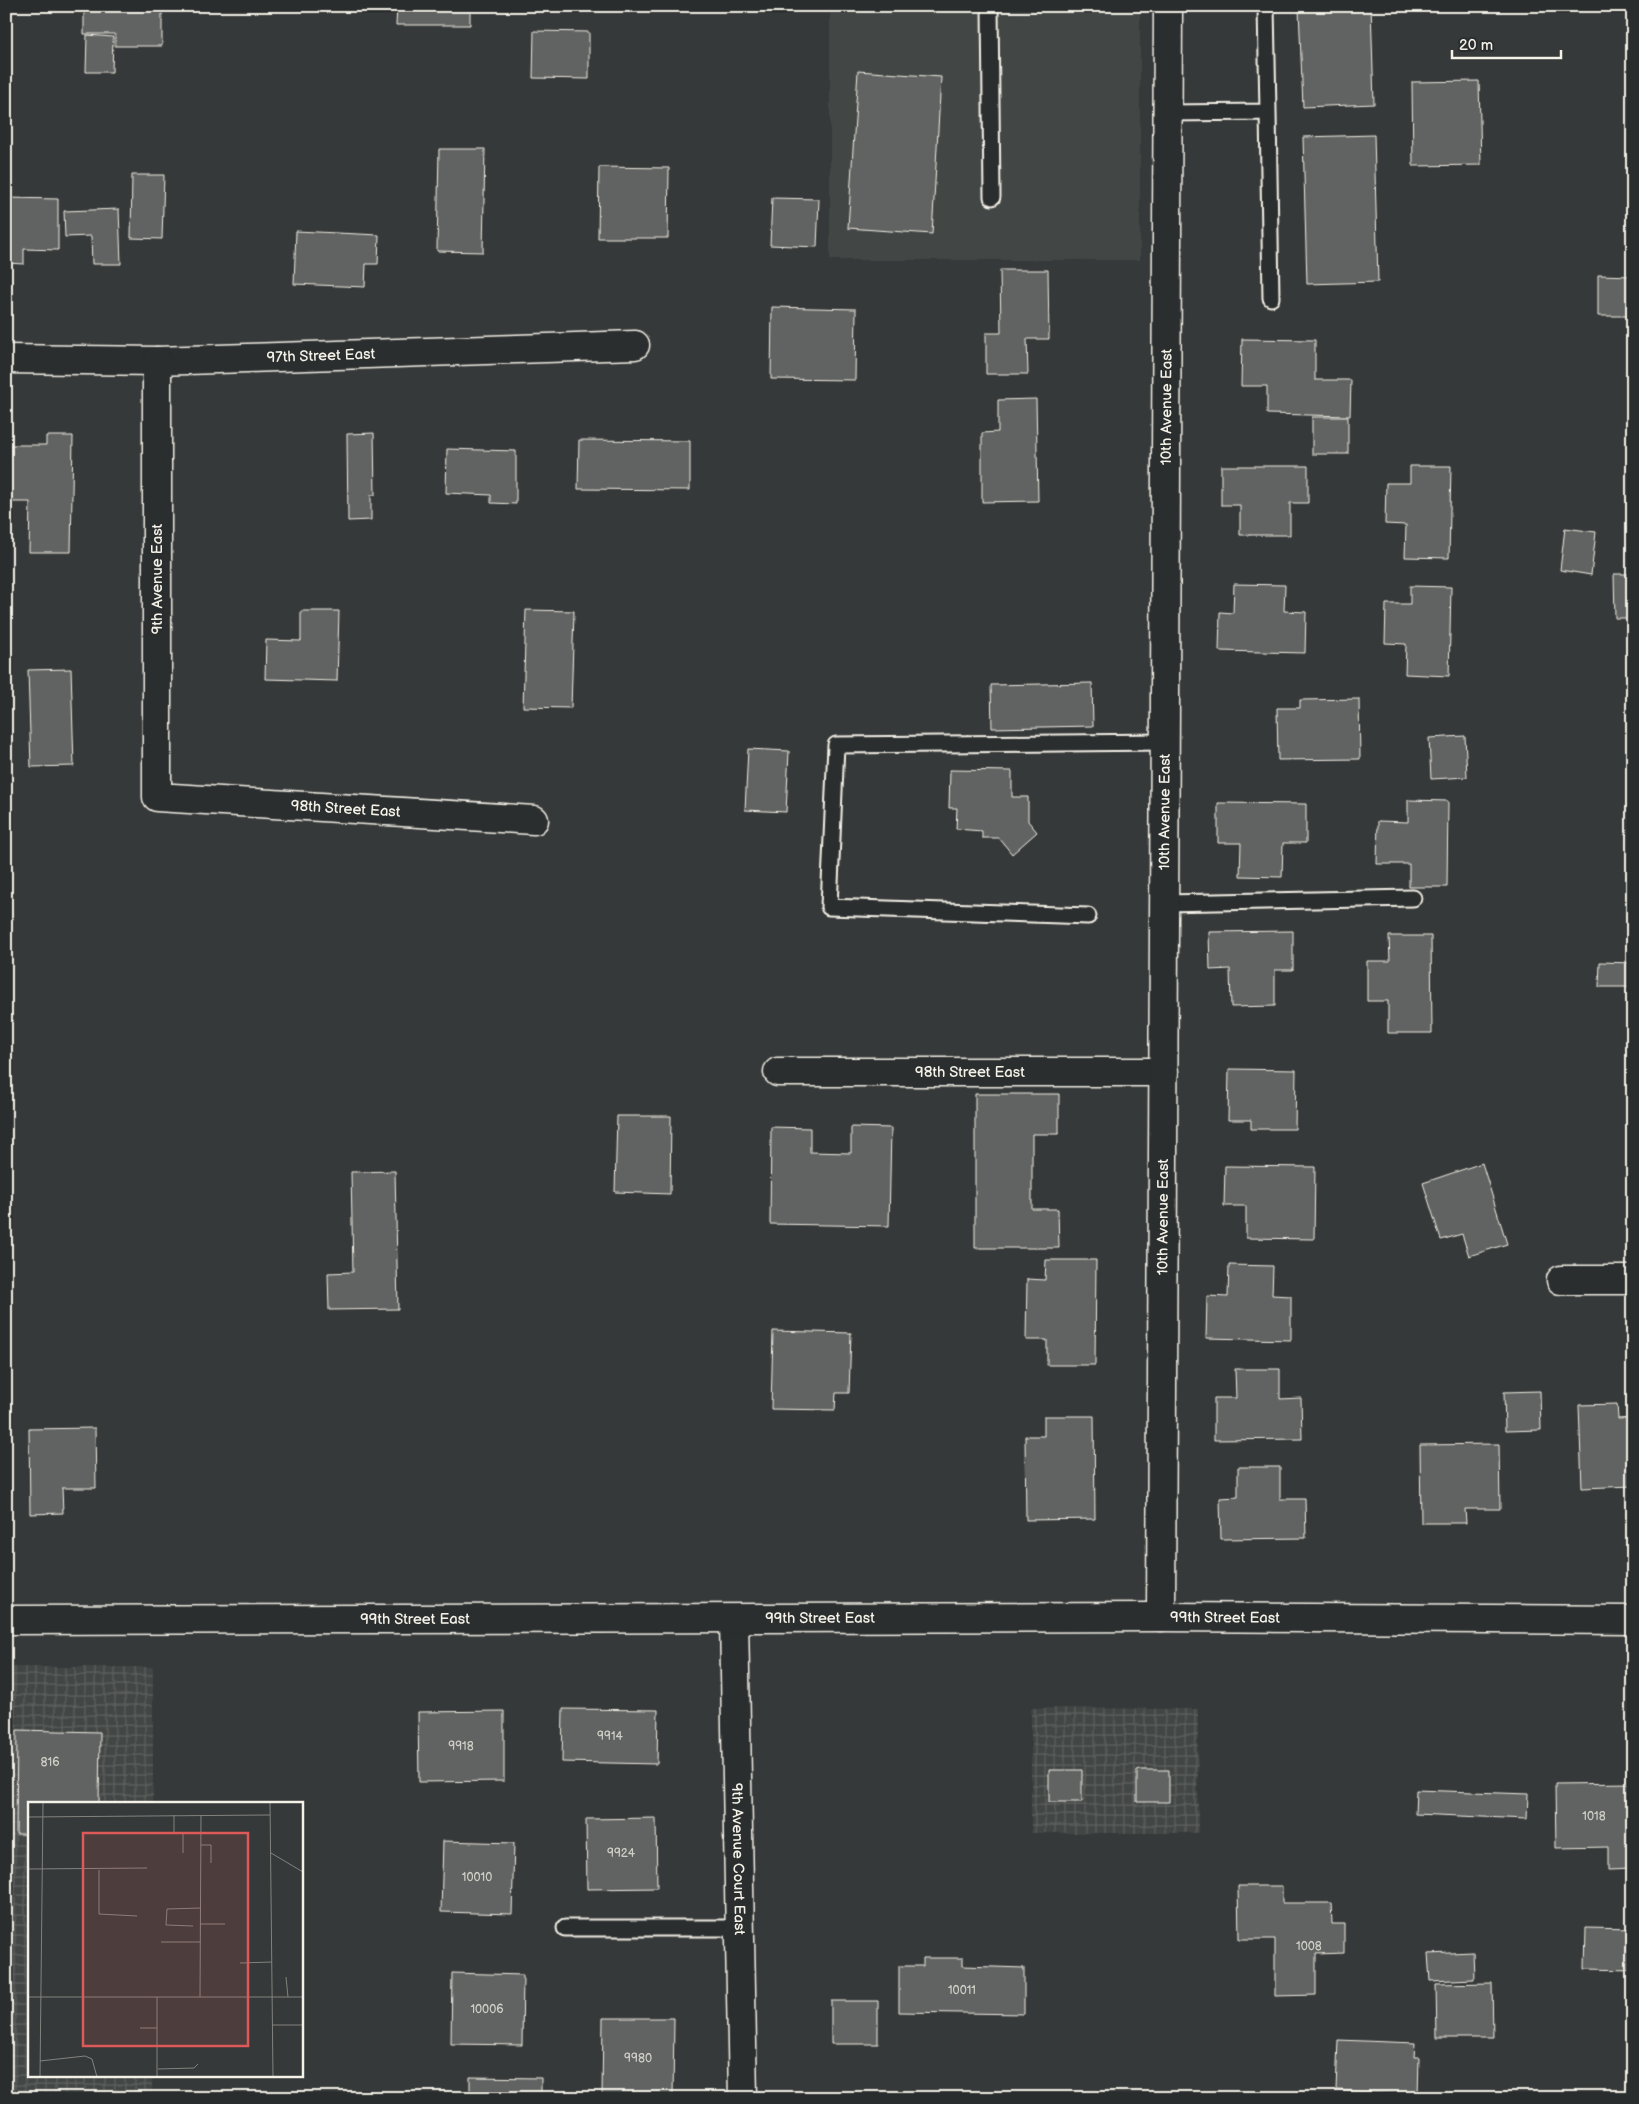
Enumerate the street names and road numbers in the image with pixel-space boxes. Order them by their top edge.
street label: 97th Street East [266,344,376,367]
street label: 10th Avenue East [1157,348,1176,465]
street label: 9th Avenue East [148,523,167,634]
street label: 10th Avenue East [1155,753,1174,870]
street label: 98th Street East [290,796,401,821]
street label: 98th Street East [915,1063,1025,1082]
street label: 10th Avenue East [1153,1158,1172,1275]
street label: 99th Street East [765,1608,875,1628]
street label: 99th Street East [1170,1608,1280,1627]
street label: 99th Street East [360,1609,470,1629]
street label: 9th Avenue Court East [728,1783,749,1936]

